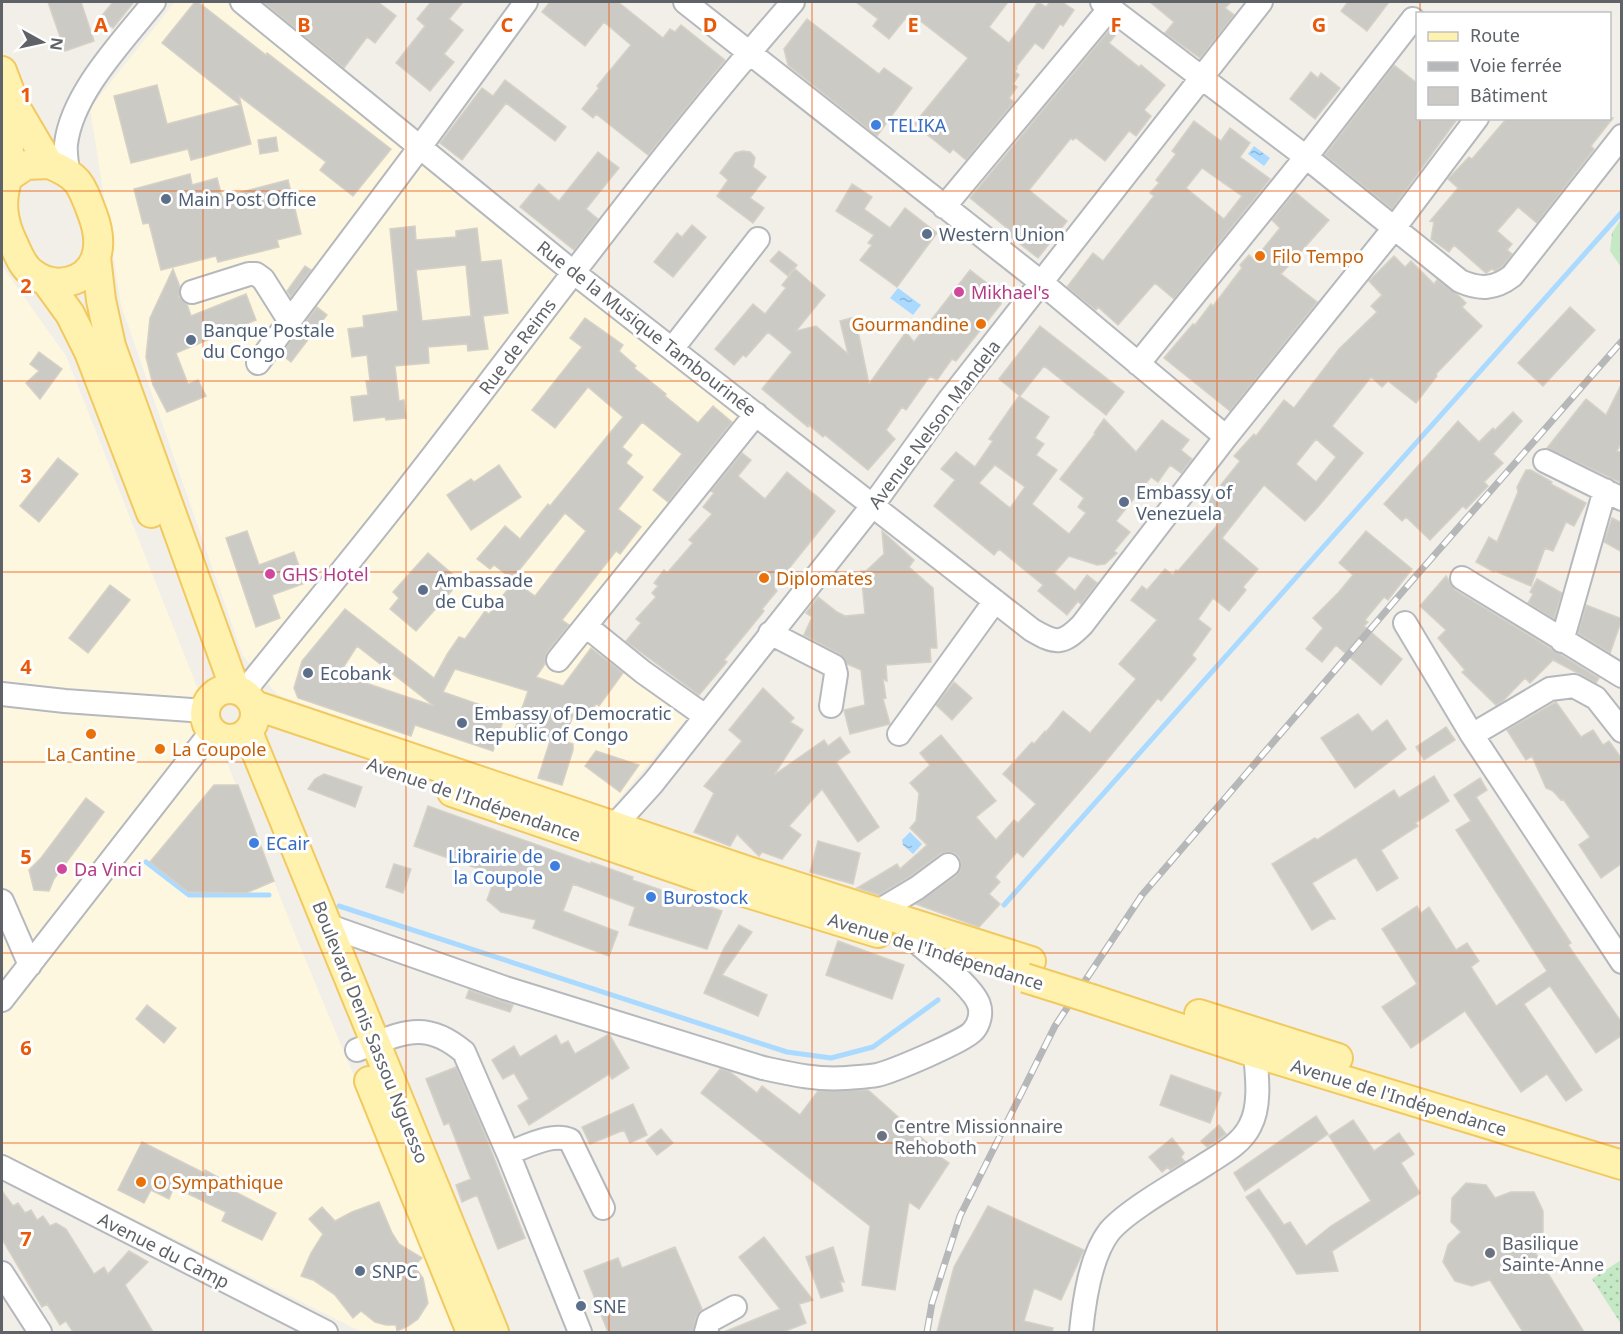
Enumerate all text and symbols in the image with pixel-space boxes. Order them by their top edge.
text: A [94,11,108,38]
text: B [297,11,311,38]
text: C [501,11,514,38]
text: D [703,11,717,38]
text: E [907,11,919,38]
text: F [1111,11,1121,38]
text: G [1312,11,1326,38]
north arrow [12,12,72,72]
legend [1416,12,1611,120]
text: Route [1470,23,1520,47]
text: N [45,36,69,52]
text: Voie ferrée [1470,53,1562,77]
text: 1 [20,81,32,108]
text: Bâtiment [1470,83,1548,107]
place label: TELIKA [888,113,947,137]
marker: TELIKA [869,118,883,132]
place label: Main Post Office [178,187,316,211]
marker: Main Post Office [159,192,173,206]
place label: Western Union [939,222,1065,246]
marker: Western Union [920,227,934,241]
street label: Rue de la Musique Tambourinée [532,235,762,421]
place label: Filo Tempo [1272,244,1364,268]
marker: Filo Tempo [1253,249,1267,263]
text: 2 [20,272,32,299]
place label: Mikhael's [971,280,1050,304]
marker: Mikhael's [952,285,966,299]
street label: Rue de Reims [473,293,561,399]
place label: Gourmandine [851,312,969,336]
marker: Gourmandine [974,317,988,331]
place label: Banque Postale du Congo [203,318,335,363]
marker: Banque Postale du Congo [184,333,198,347]
street label: Avenue Nelson Mandela [863,335,1005,513]
text: 3 [20,462,32,489]
place label: Embassy of Venezuela [1136,480,1233,525]
marker: Embassy of Venezuela [1117,495,1131,509]
place label: GHS Hotel [282,562,369,586]
place label: Diplomates [776,566,873,590]
marker: GHS Hotel [263,567,277,581]
place label: Ambassade de Cuba [435,568,533,613]
marker: Diplomates [757,571,771,585]
marker: Ambassade de Cuba [416,583,430,597]
text: 4 [20,653,32,680]
place label: Ecobank [320,661,392,685]
marker: Ecobank [301,666,315,680]
place label: Embassy of Democratic Republic of Congo [474,701,672,746]
marker: Embassy of Democratic Republic of Congo [455,716,469,730]
marker: La Cantine [84,727,98,741]
place label: La Coupole [172,737,266,761]
place label: La Cantine [46,742,136,766]
marker: La Coupole [153,742,167,756]
street label: Avenue de l'Indépendance [364,751,584,847]
place label: ECair [266,831,310,855]
marker: ECair [247,836,261,850]
text: 5 [20,843,32,870]
place label: Librairie de la Coupole [448,844,543,889]
place label: Da Vinci [74,857,142,881]
marker: Librairie de la Coupole [548,859,562,873]
marker: Da Vinci [55,862,69,876]
place label: Burostock [663,885,748,909]
marker: Burostock [644,890,658,904]
street label: Boulevard Denis Sassou Nguesso [307,897,435,1167]
street label: Avenue de l'Indépendance [825,907,1047,995]
text: 6 [20,1034,32,1061]
street label: Avenue de l'Indépendance [1288,1053,1510,1141]
place label: Centre Missionnaire Rehoboth [894,1114,1063,1159]
marker: Centre Missionnaire Rehoboth [875,1129,889,1143]
place label: O Sympathique [153,1170,283,1194]
marker: O Sympathique [134,1175,148,1189]
street label: Avenue du Camp [94,1207,234,1293]
text: 7 [20,1225,32,1252]
place label: Basilique Sainte-Anne [1502,1231,1604,1276]
marker: Basilique Sainte-Anne [1483,1246,1497,1260]
place label: SNPC [372,1259,418,1283]
marker: SNPC [353,1264,367,1278]
place label: SNE [593,1294,627,1318]
marker: SNE [574,1299,588,1313]

